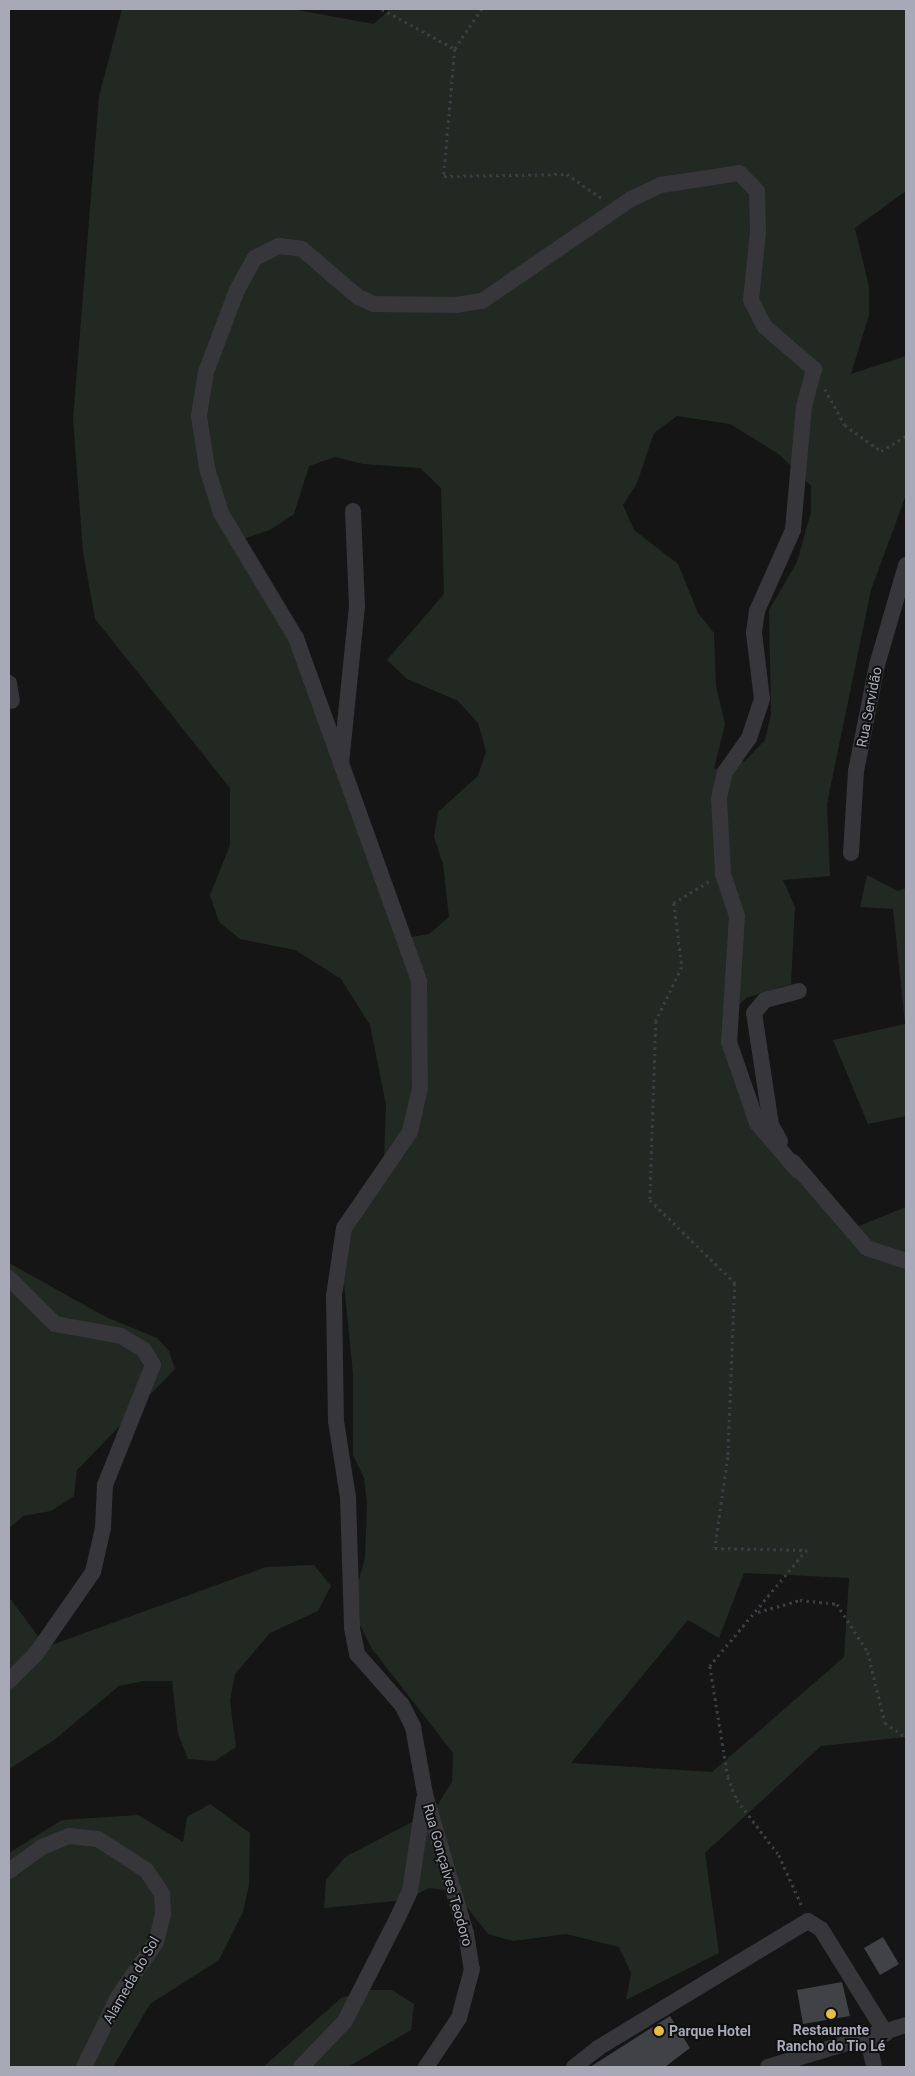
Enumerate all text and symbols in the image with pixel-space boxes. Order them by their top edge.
street label: Rua Servidão [853,665,885,749]
street label: Rua Gonçalves Teodoro [420,1802,476,1948]
street label: Alameda do Sol [99,1933,163,2027]
marker: Restaurante Rancho do Tio Lé [825,2008,837,2020]
place label: Restaurante Rancho do Tio Lé [777,2022,885,2054]
place label: Parque Hotel [669,2023,751,2039]
marker: Parque Hotel [653,2025,665,2037]

